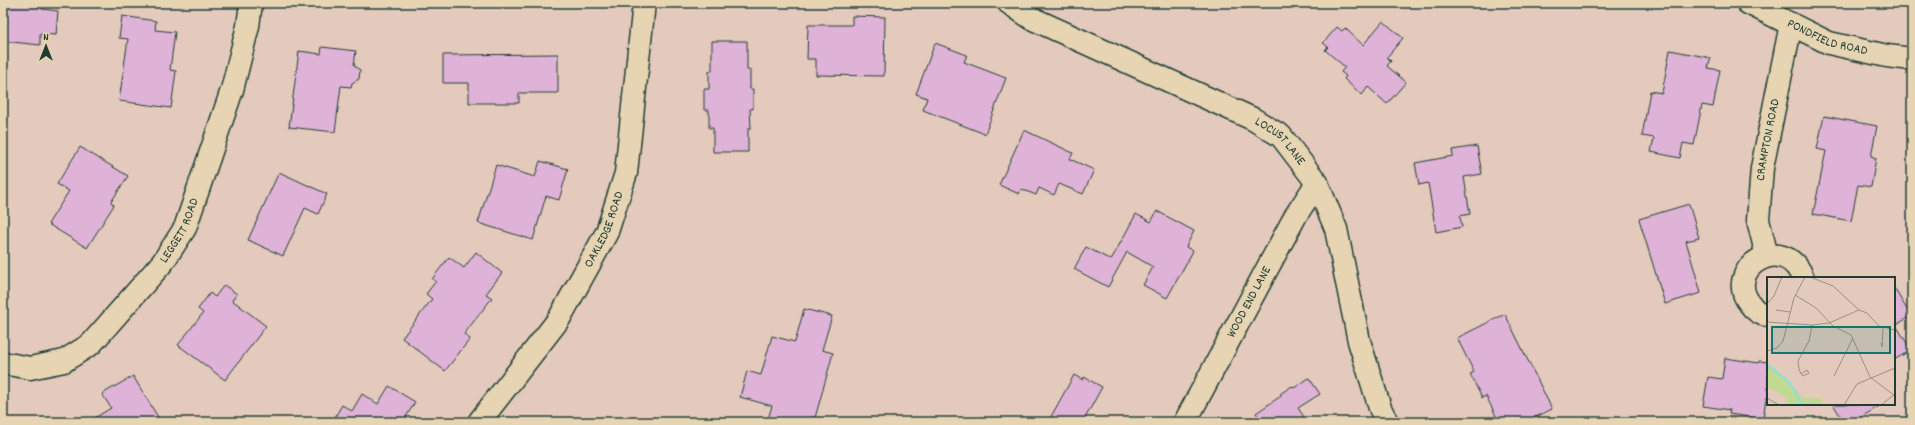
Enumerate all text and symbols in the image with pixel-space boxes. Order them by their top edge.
street label: PONDFIELD ROAD [1784,14,1870,61]
north arrow [26,26,66,66]
text: N [43,30,49,46]
street label: CRAMPTON ROAD [1752,97,1785,182]
street label: LOCUST LANE [1251,113,1310,170]
street label: OAKLEDGE ROAD [580,189,629,271]
street label: LEGGETT ROAD [155,195,204,267]
street label: WOOD END LANE [1222,263,1276,341]
inset map [1767,277,1895,405]

